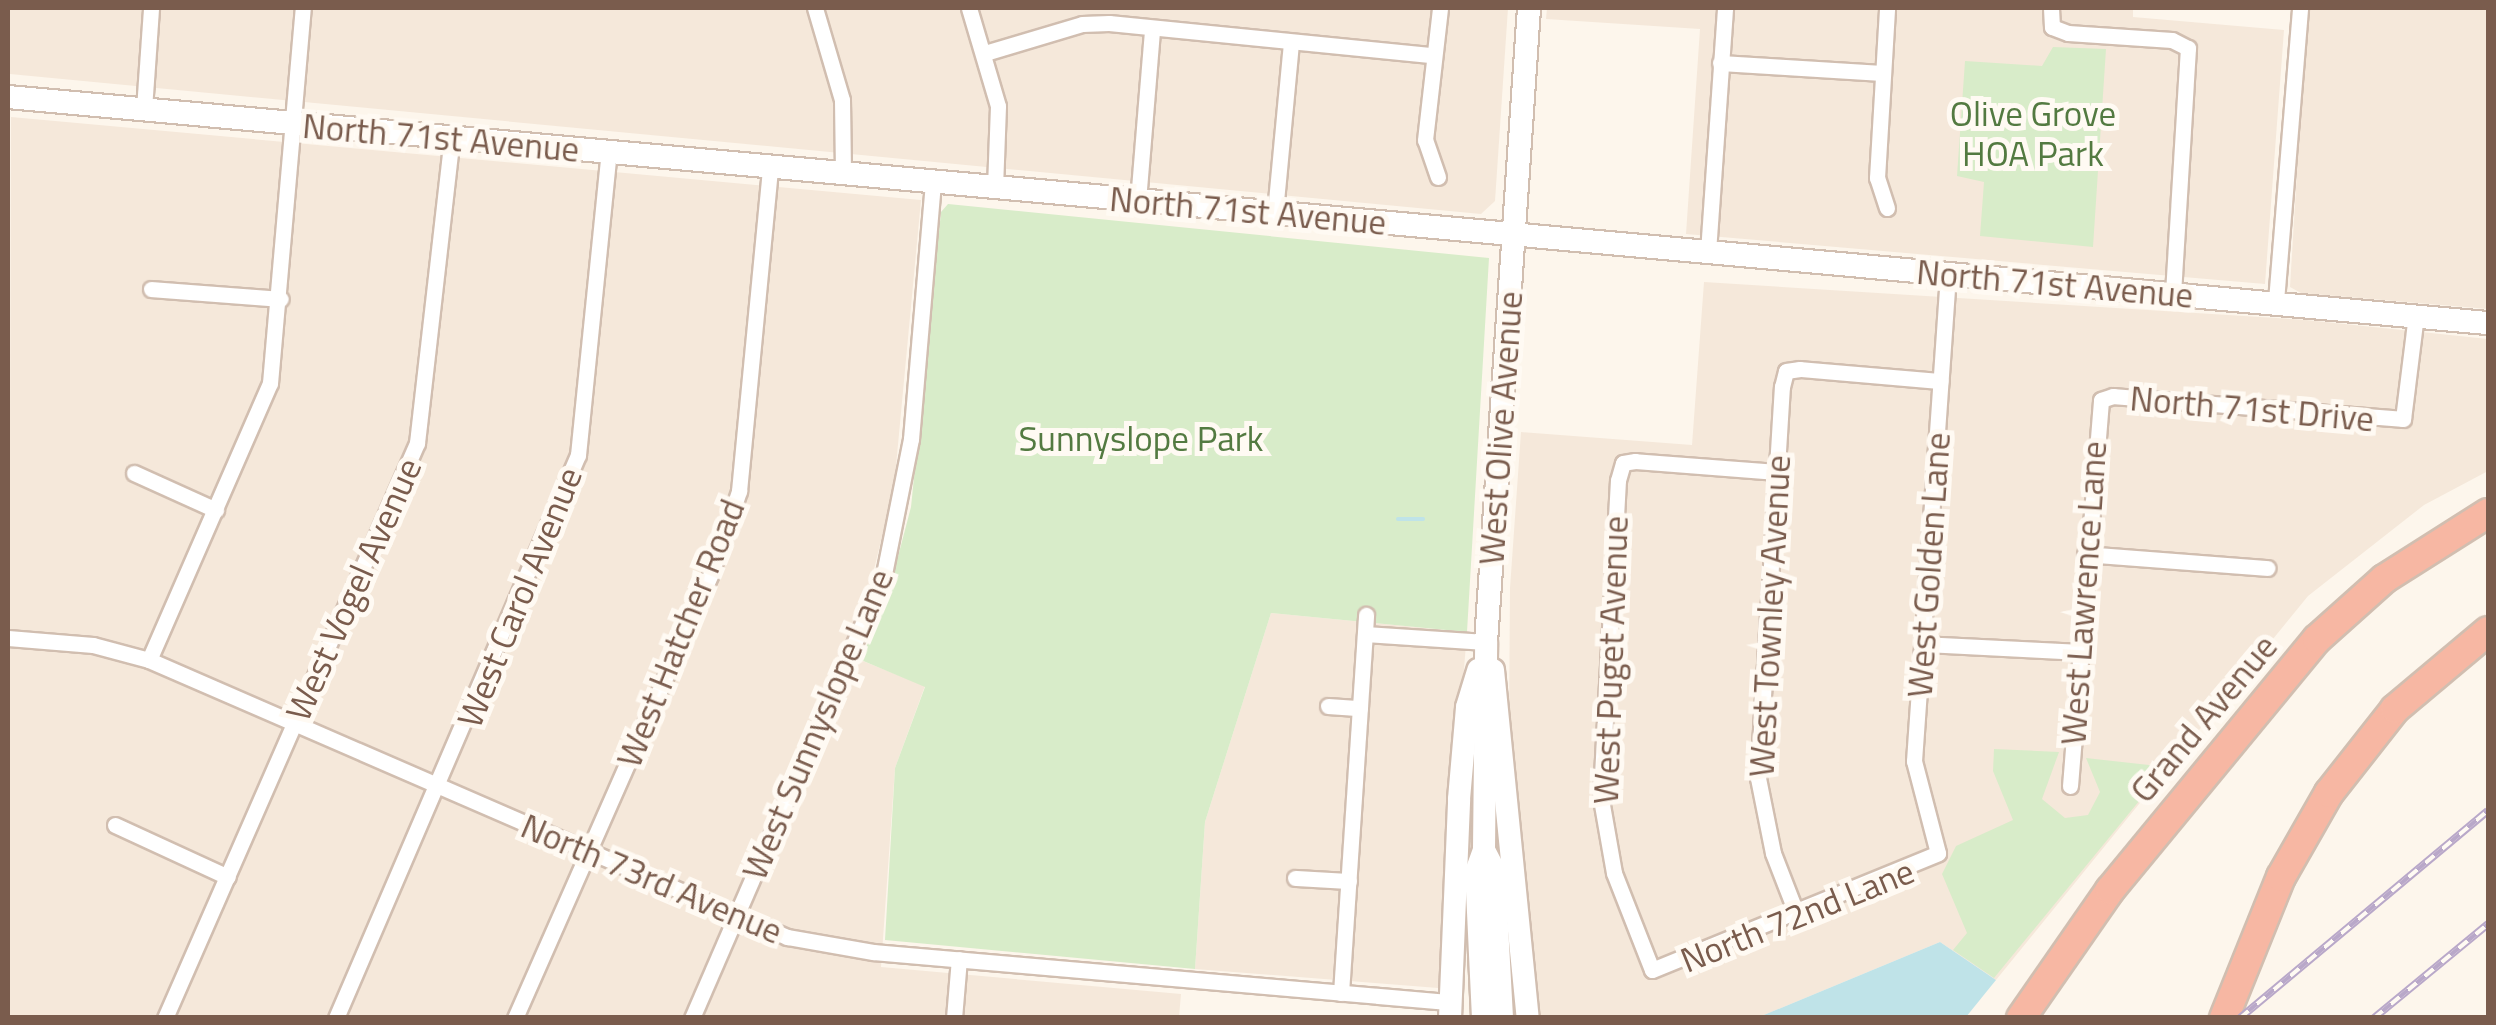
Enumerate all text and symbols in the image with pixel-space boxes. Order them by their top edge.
park label: Olive Grove HOA Park [1950,92,2116,174]
street label: North 71st Avenue [301,104,581,170]
street label: North 71st Avenue [1108,177,1388,243]
street label: North 71st Avenue [1915,250,2195,316]
street label: West Olive Avenue [1469,290,1531,566]
street label: North 71st Drive [2128,376,2376,440]
park label: Sunnyslope Park [1018,417,1264,459]
street label: West Golden Lane [1898,431,1958,699]
street label: West Lawrence Lane [2051,440,2115,746]
street label: West Vogel Avenue [276,451,430,727]
street label: West Townley Avenue [1740,454,1798,778]
street label: West Carol Avenue [448,461,590,733]
street label: West Hatcher Road [607,493,753,773]
street label: West Puget Avenue [1584,515,1636,805]
street label: West Sunnyslope Lane [733,562,901,886]
street label: Grand Avenue [2121,626,2285,810]
street label: North 73rd Avenue [515,804,789,952]
street label: North 72nd Lane [1674,849,1920,981]

